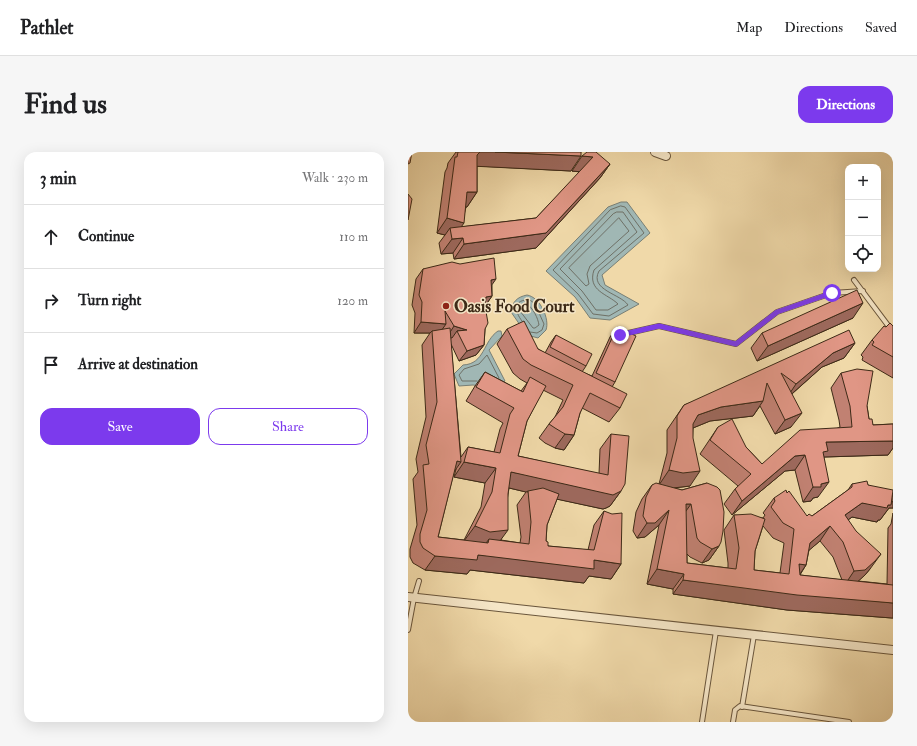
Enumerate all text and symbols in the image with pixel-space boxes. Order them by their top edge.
text: Pathlet [20,16,74,40]
text: Map [736,19,762,36]
text: Directions [784,19,843,36]
text: Saved [865,19,897,36]
button: Directions [798,86,893,123]
text: Find us [24,87,107,122]
map controls [845,164,881,272]
button: + [845,164,881,200]
text: 3 min [40,168,77,189]
text: Walk · 230 m [302,170,368,186]
button: − [845,200,881,236]
icon: ahead [40,226,62,248]
text: Continue [78,227,134,246]
text: 110 m [339,229,368,245]
button: locate [845,236,881,272]
route start [823,284,841,302]
icon: right [40,290,62,312]
text: Turn right [78,291,141,310]
text: 120 m [337,293,368,309]
place label: Oasis Food Court [454,296,575,317]
marker: Oasis Food Court [441,301,451,311]
route end [611,326,629,344]
icon: arrive [40,354,62,376]
text: Arrive at destination [78,355,198,374]
button: Save [40,408,200,445]
button: Share [208,408,368,445]

